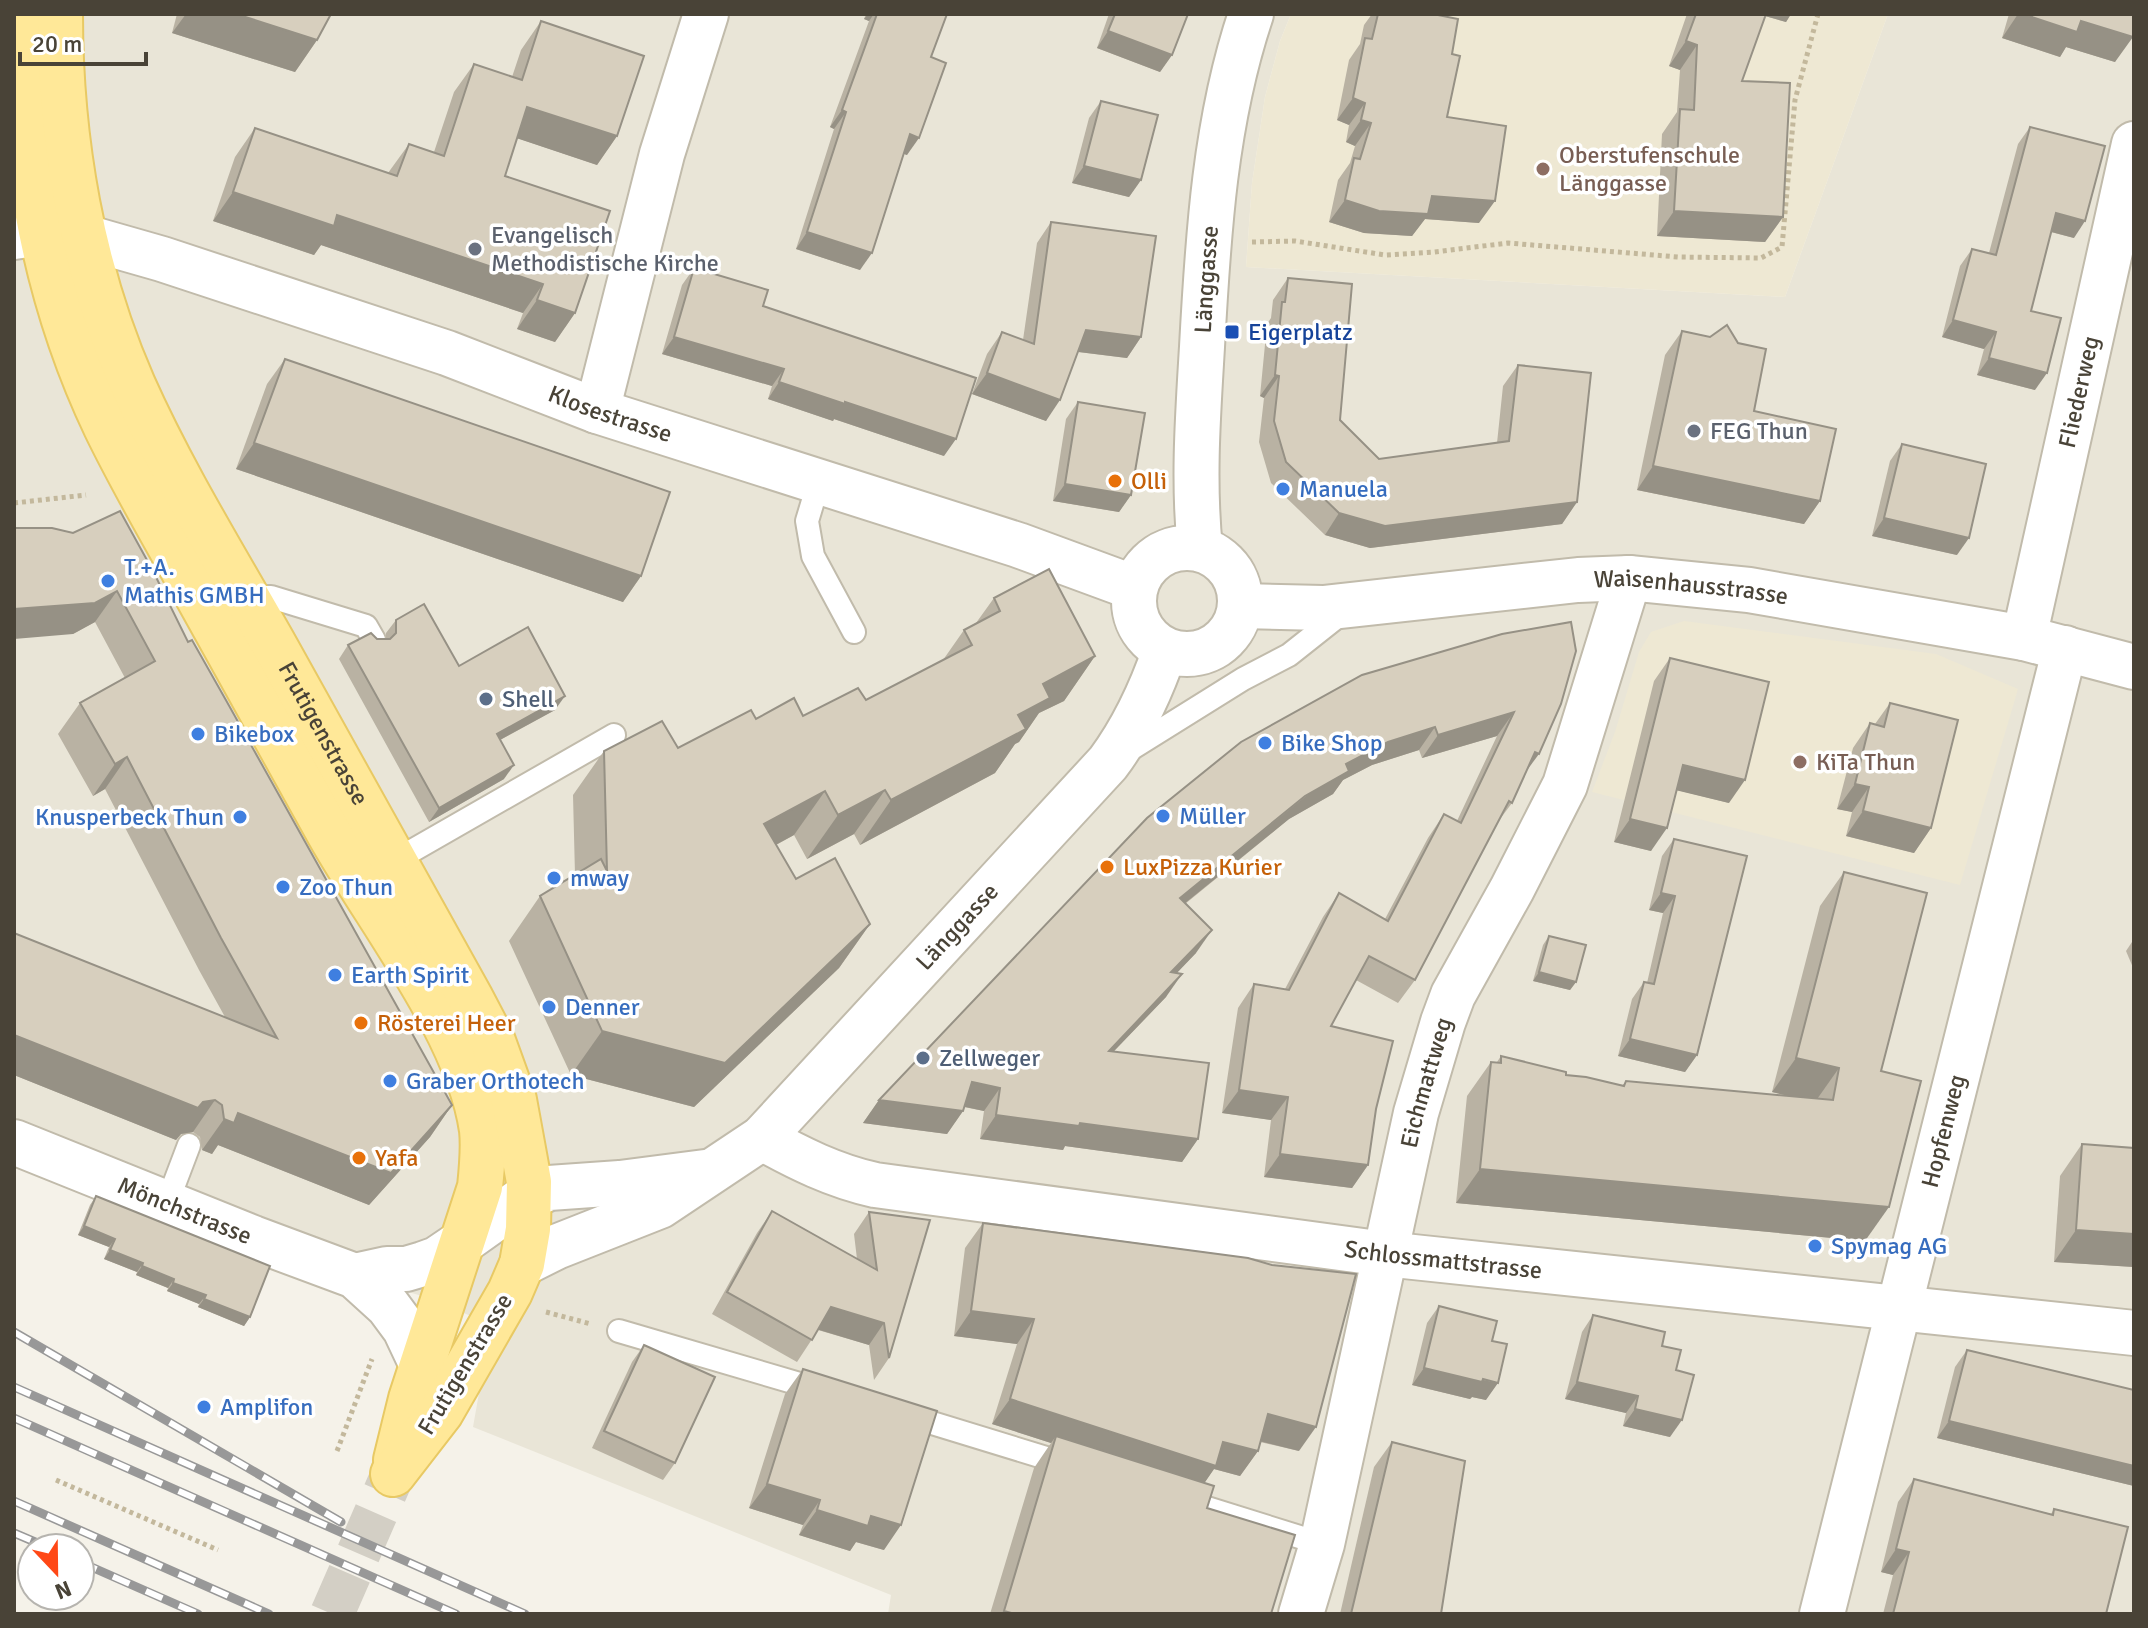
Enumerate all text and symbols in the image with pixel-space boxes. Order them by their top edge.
scale bar [20,16,146,66]
text: 20 m [32,29,82,59]
place label: Oberstufenschule Länggasse [1559,140,1740,198]
marker: Oberstufenschule Länggasse [1534,160,1552,178]
place label: Evangelisch Methodistische Kirche [491,220,719,278]
street label: Länggasse [1188,224,1225,334]
marker: Evangelisch Methodistische Kirche [466,240,484,258]
place label: Eigerplatz [1248,317,1353,347]
marker: Eigerplatz [1223,323,1241,341]
street label: Fliederweg [2052,333,2106,451]
street label: Klosestrasse [544,379,676,449]
place label: FEG Thun [1710,416,1808,446]
marker: FEG Thun [1685,422,1703,440]
place label: Olli [1131,466,1167,496]
marker: Olli [1106,472,1124,490]
place label: Manuela [1299,474,1388,504]
marker: Manuela [1274,480,1292,498]
place label: T.+A. Mathis GMBH [124,552,265,610]
street label: Waisenhausstrasse [1593,563,1791,612]
marker: T.+A. Mathis GMBH [99,572,117,590]
street label: Frutigenstrasse [272,656,375,811]
place label: Shell [502,684,554,714]
marker: Shell [477,690,495,708]
place label: Bikebox [214,719,294,749]
marker: Bikebox [189,725,207,743]
place label: Bike Shop [1281,728,1382,758]
marker: Bike Shop [1256,734,1274,752]
place label: KiTa Thun [1816,747,1915,777]
marker: KiTa Thun [1791,753,1809,771]
place label: Müller [1179,801,1246,831]
place label: Knusperbeck Thun [35,802,224,832]
marker: Müller [1154,807,1172,825]
marker: Knusperbeck Thun [231,808,249,826]
place label: LuxPizza Kurier [1123,852,1282,882]
marker: LuxPizza Kurier [1098,858,1116,876]
place label: mway [570,863,629,893]
marker: mway [545,869,563,887]
place label: Zoo Thun [299,872,393,902]
street label: Länggasse [909,877,1005,977]
marker: Zoo Thun [274,878,292,896]
place label: Earth Spirit [351,960,469,990]
marker: Earth Spirit [326,966,344,984]
place label: Denner [565,992,640,1022]
marker: Denner [540,998,558,1016]
place label: Rösterei Heer [377,1008,516,1038]
marker: Rösterei Heer [352,1014,370,1032]
street label: Eichmattweg [1394,1014,1459,1151]
place label: Zellweger [939,1043,1040,1073]
marker: Zellweger [914,1049,932,1067]
place label: Graber Orthotech [406,1066,584,1096]
street label: Hopfenweg [1915,1071,1972,1191]
marker: Graber Orthotech [381,1072,399,1090]
place label: Yafa [375,1143,418,1173]
marker: Yafa [350,1149,368,1167]
street label: Mönchstrasse [113,1170,256,1251]
place label: Spymag AG [1831,1231,1947,1261]
street label: Schlossmattstrasse [1343,1234,1544,1285]
marker: Spymag AG [1806,1237,1824,1255]
street label: Frutigenstrasse [411,1288,519,1440]
place label: Amplifon [220,1392,313,1422]
marker: Amplifon [195,1398,213,1416]
north arrow [16,1532,96,1612]
text: N [51,1575,75,1605]

